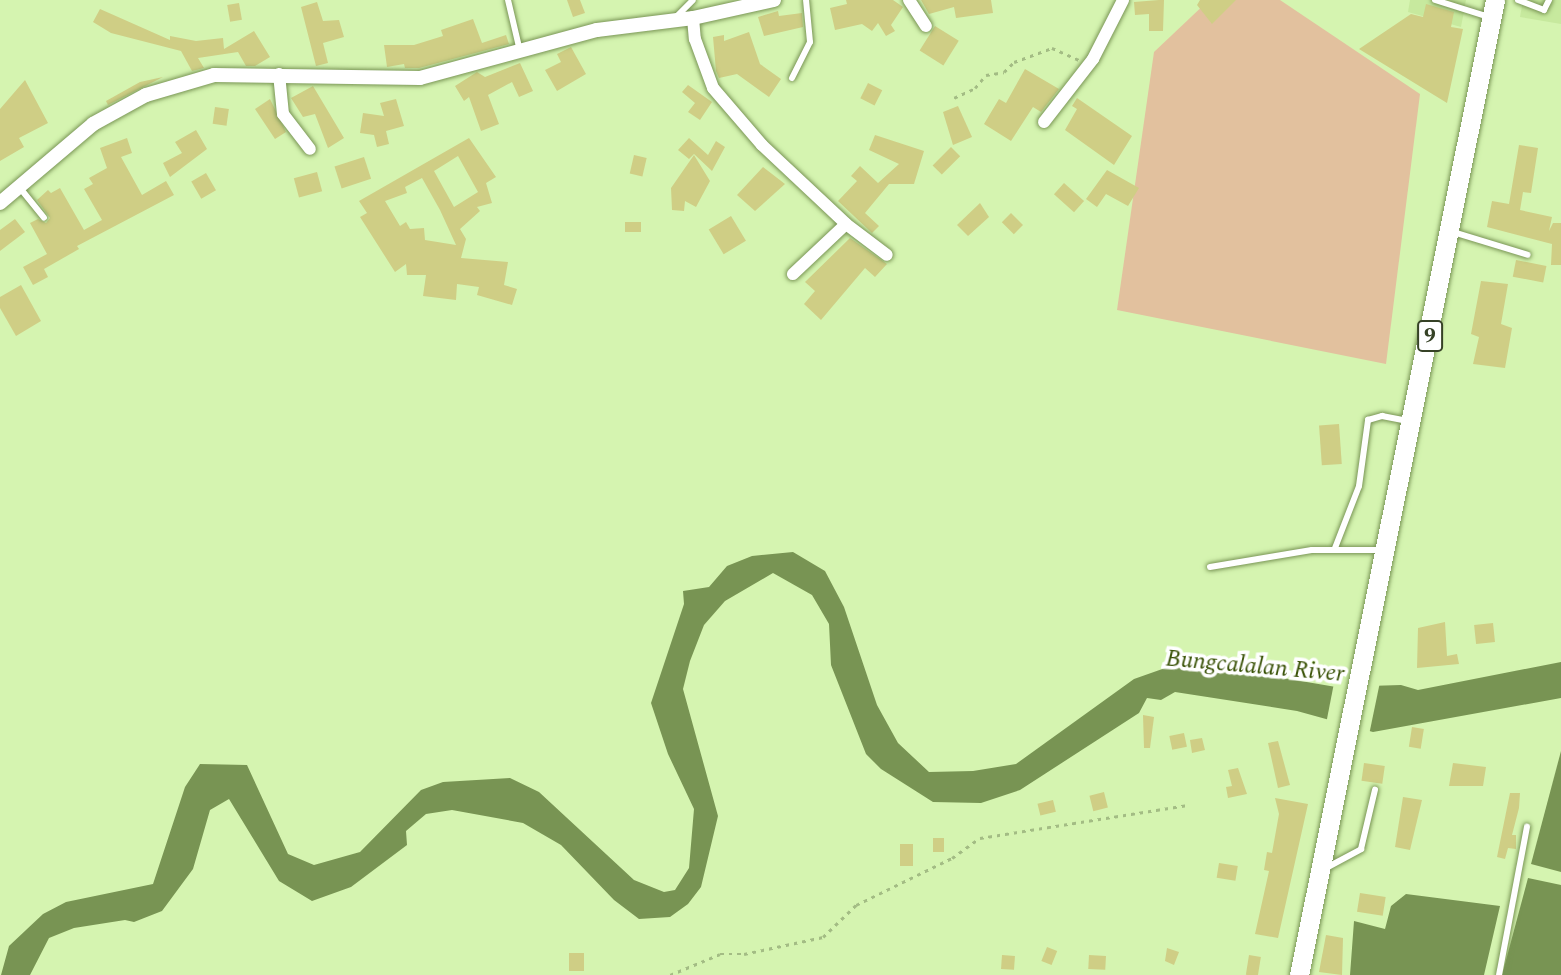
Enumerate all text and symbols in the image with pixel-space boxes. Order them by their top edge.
road number: 9 [1416,318,1444,354]
water label: Bungcalalan River [1164,645,1346,689]

